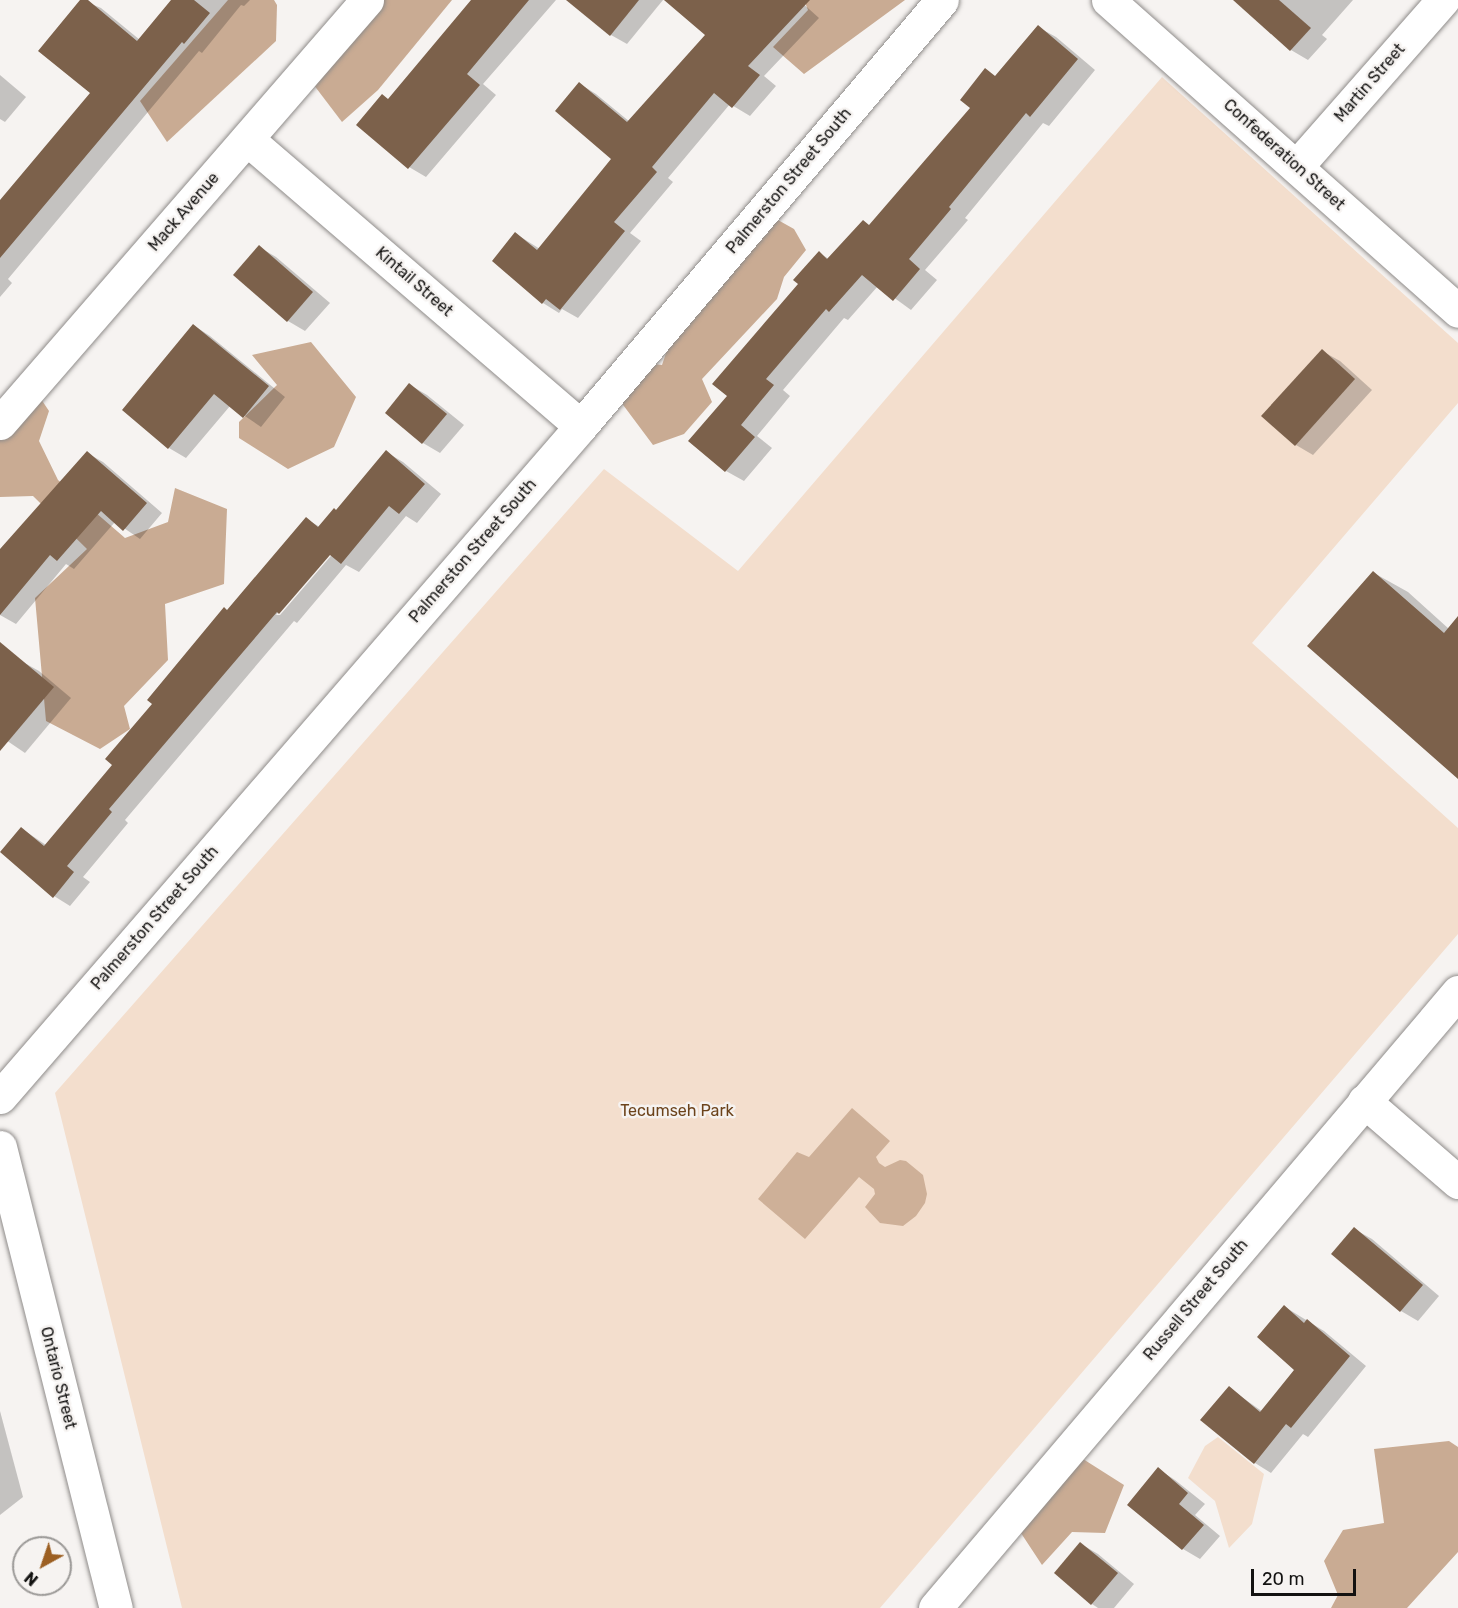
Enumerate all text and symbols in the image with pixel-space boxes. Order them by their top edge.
street label: Martin Street [1331,40,1409,126]
street label: Confederation Street [1219,95,1349,215]
street label: Palmerston Street South [722,104,856,258]
street label: Mack Avenue [144,169,224,255]
street label: Kintail Street [371,243,457,321]
street label: Palmerston Street South [405,475,541,627]
street label: Palmerston Street South [87,842,223,994]
park label: Tecumseh Park [620,1101,734,1121]
street label: Russell Street South [1140,1236,1252,1364]
street label: Ontario Street [36,1325,80,1431]
north arrow [12,1536,72,1596]
scale bar [1254,1557,1359,1595]
text: N [21,1568,42,1590]
text: 20 m [1262,1568,1304,1590]

